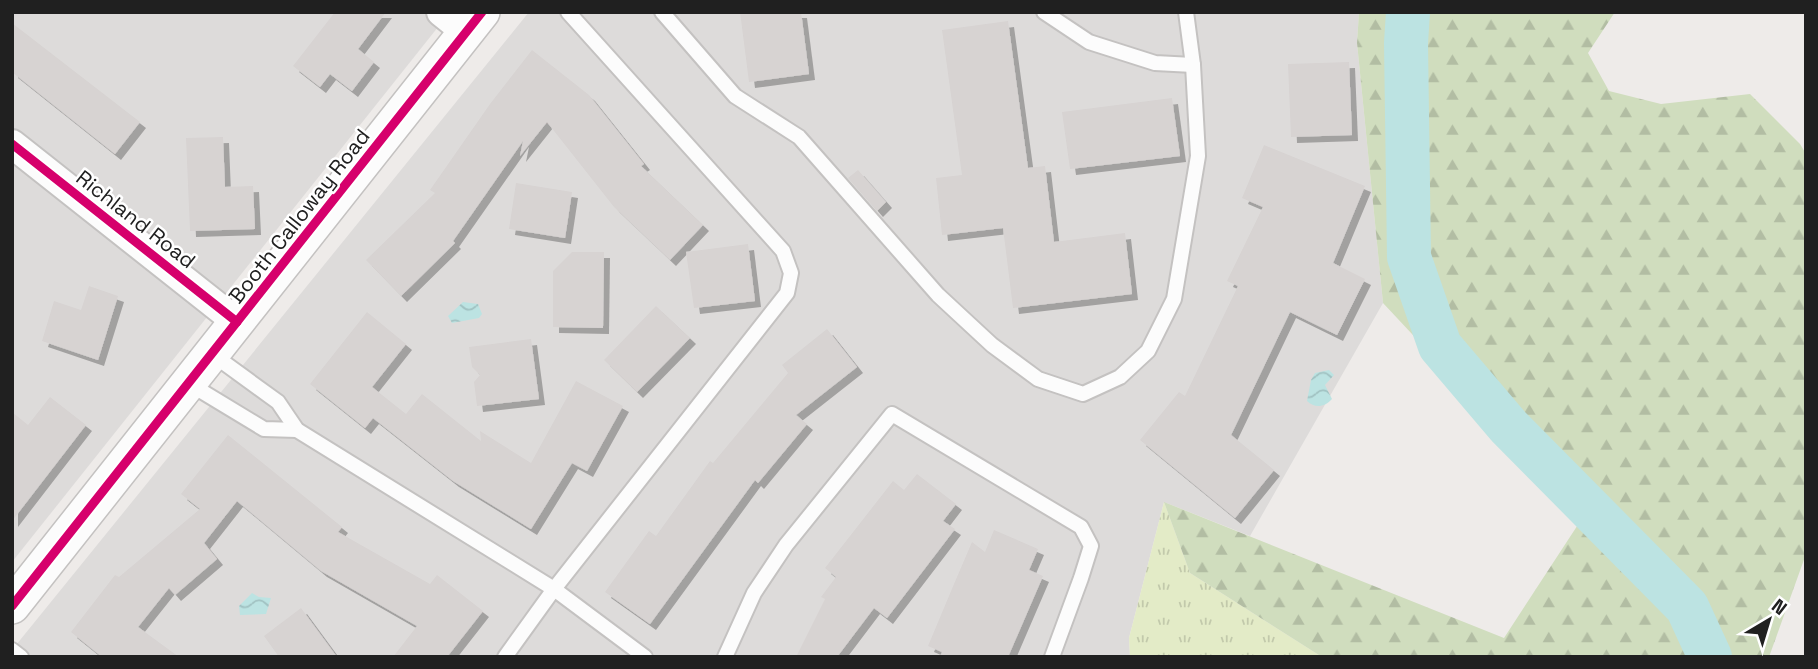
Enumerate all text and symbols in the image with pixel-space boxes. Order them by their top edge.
street label: Booth Calloway Road [222,123,376,309]
street label: Richland Road [71,164,201,274]
north arrow [1734,585,1804,655]
text: N [1766,593,1792,621]

